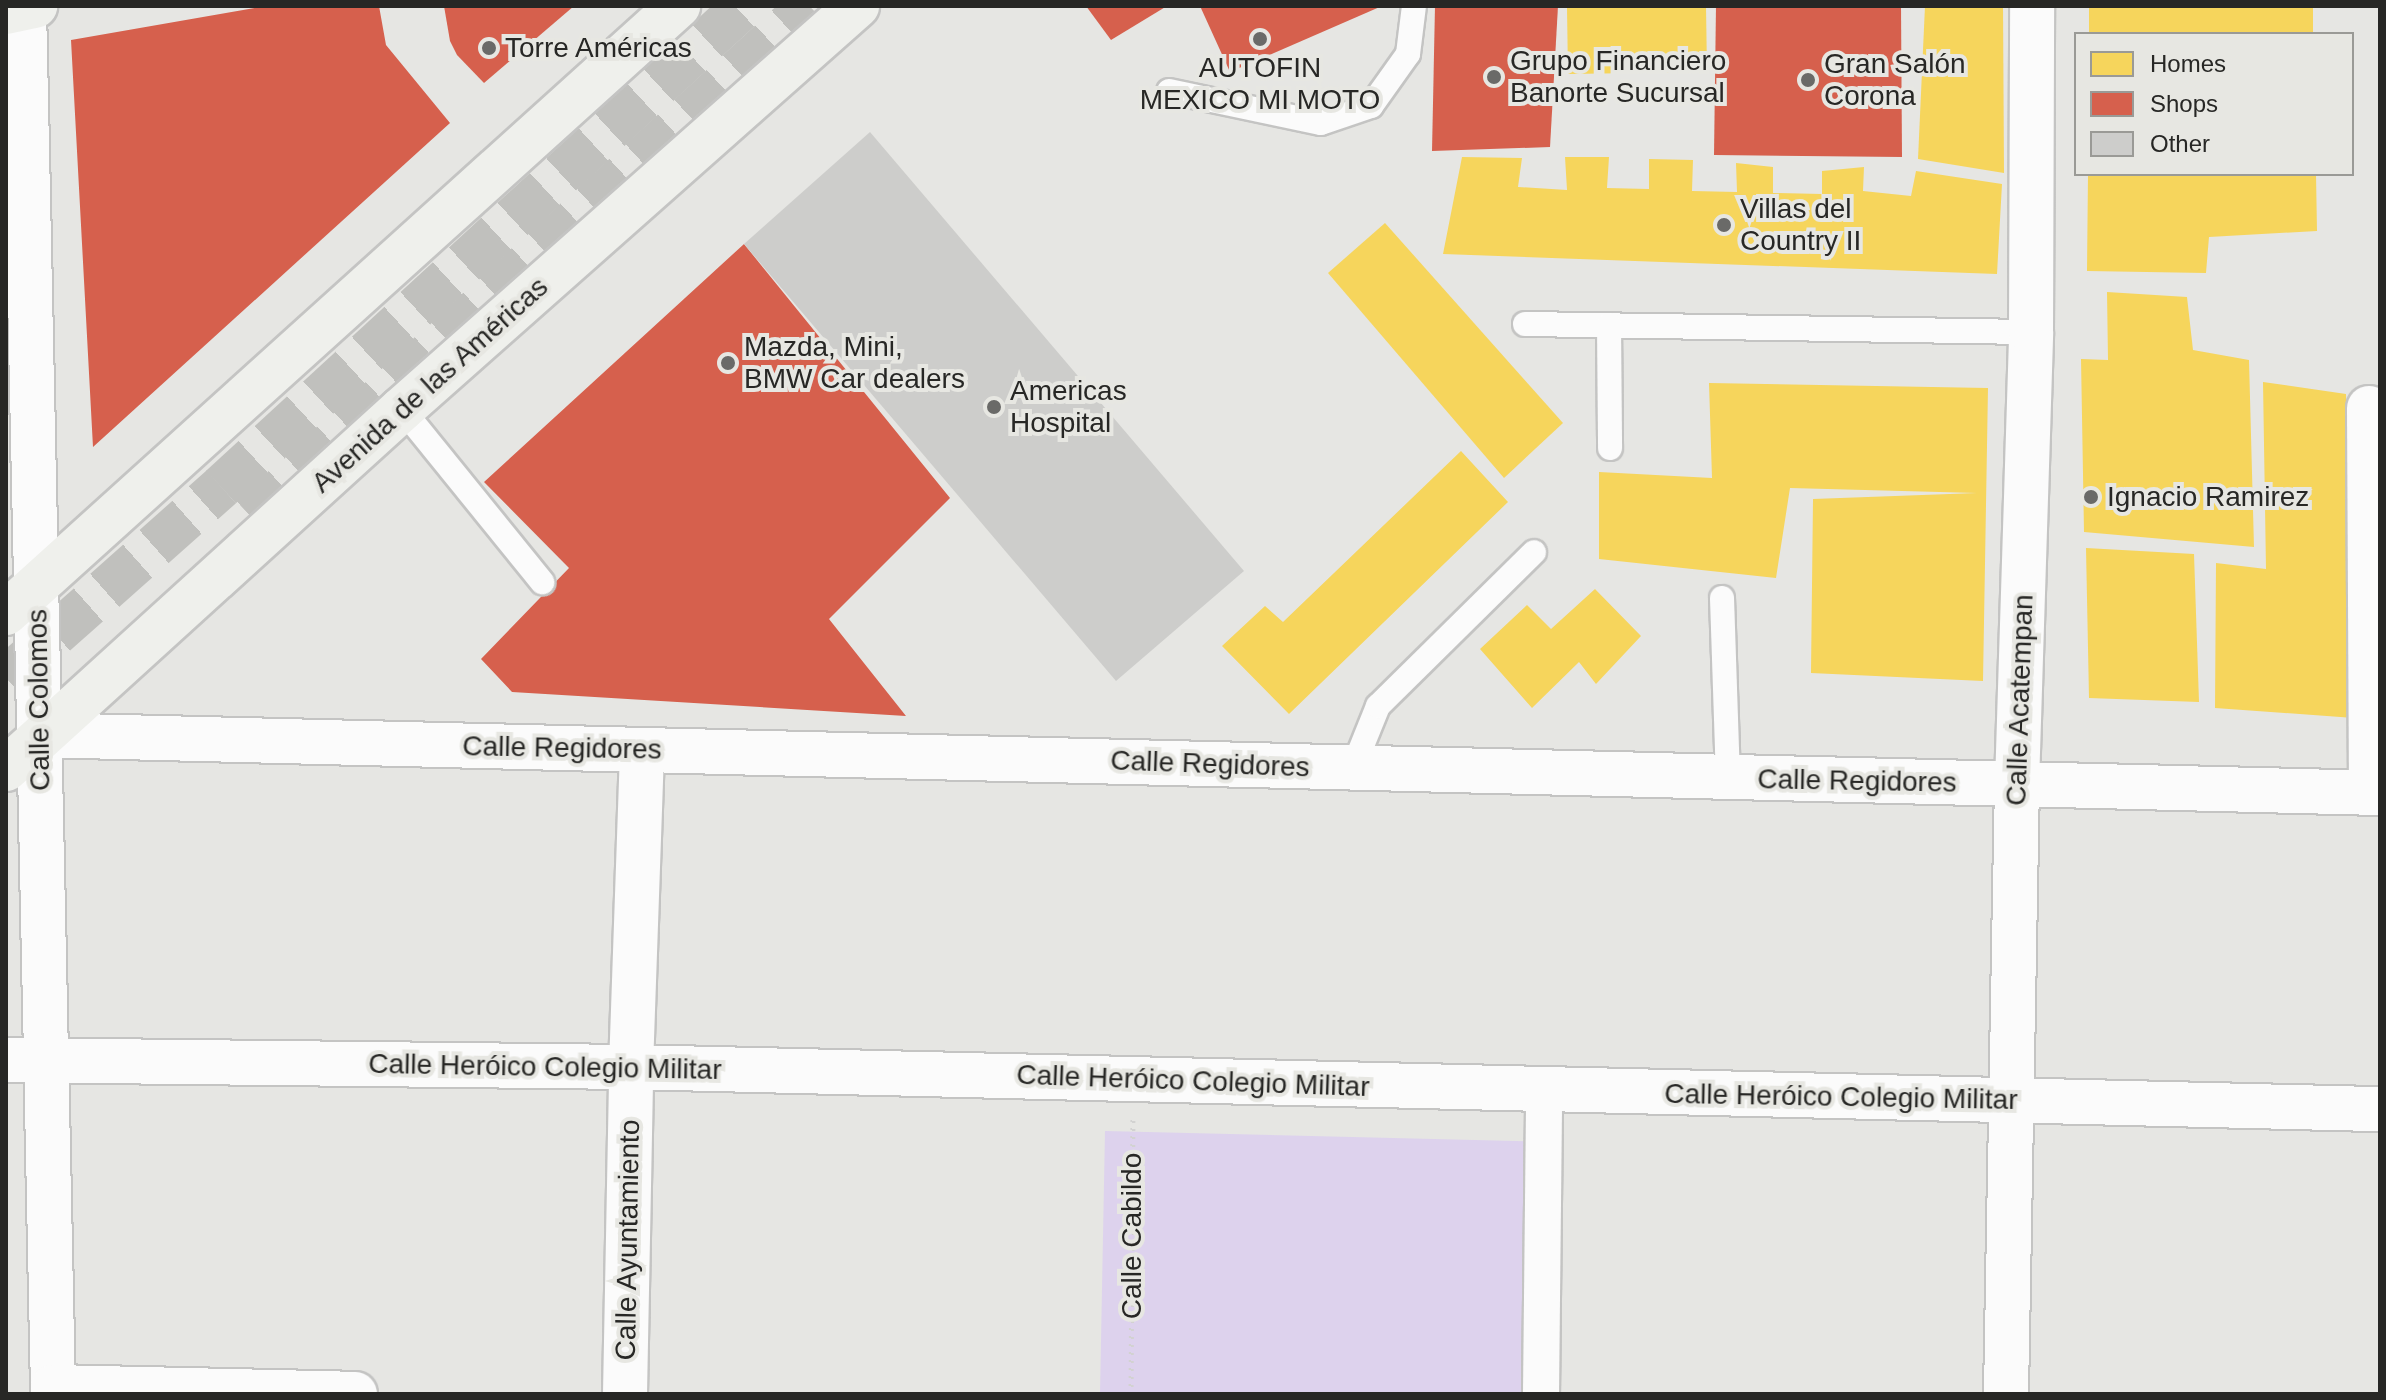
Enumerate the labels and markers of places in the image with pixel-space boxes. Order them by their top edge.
marker: AUTOFIN MEXICO MI MOTO [1251,30,1269,48]
place label: Torre Américas [505,31,693,65]
marker: Torre Américas [480,39,498,57]
place label: Grupo Financiero Banorte Sucursal [1510,44,1726,110]
place label: Gran Salón Corona [1824,47,1966,113]
place label: AUTOFIN MEXICO MI MOTO [1140,51,1380,117]
marker: Grupo Financiero Banorte Sucursal [1485,68,1503,86]
marker: Gran Salón Corona [1799,71,1817,89]
place label: Villas del Country II [1740,192,1861,258]
marker: Villas del Country II [1715,216,1733,234]
place label: Mazda, Mini, BMW Car dealers [744,330,965,396]
marker: Mazda, Mini, BMW Car dealers [719,354,737,372]
place label: Americas Hospital [1010,374,1127,440]
marker: Americas Hospital [985,398,1003,416]
place label: Ignacio Ramirez [2107,480,2309,514]
marker: Ignacio Ramirez [2082,488,2100,506]

